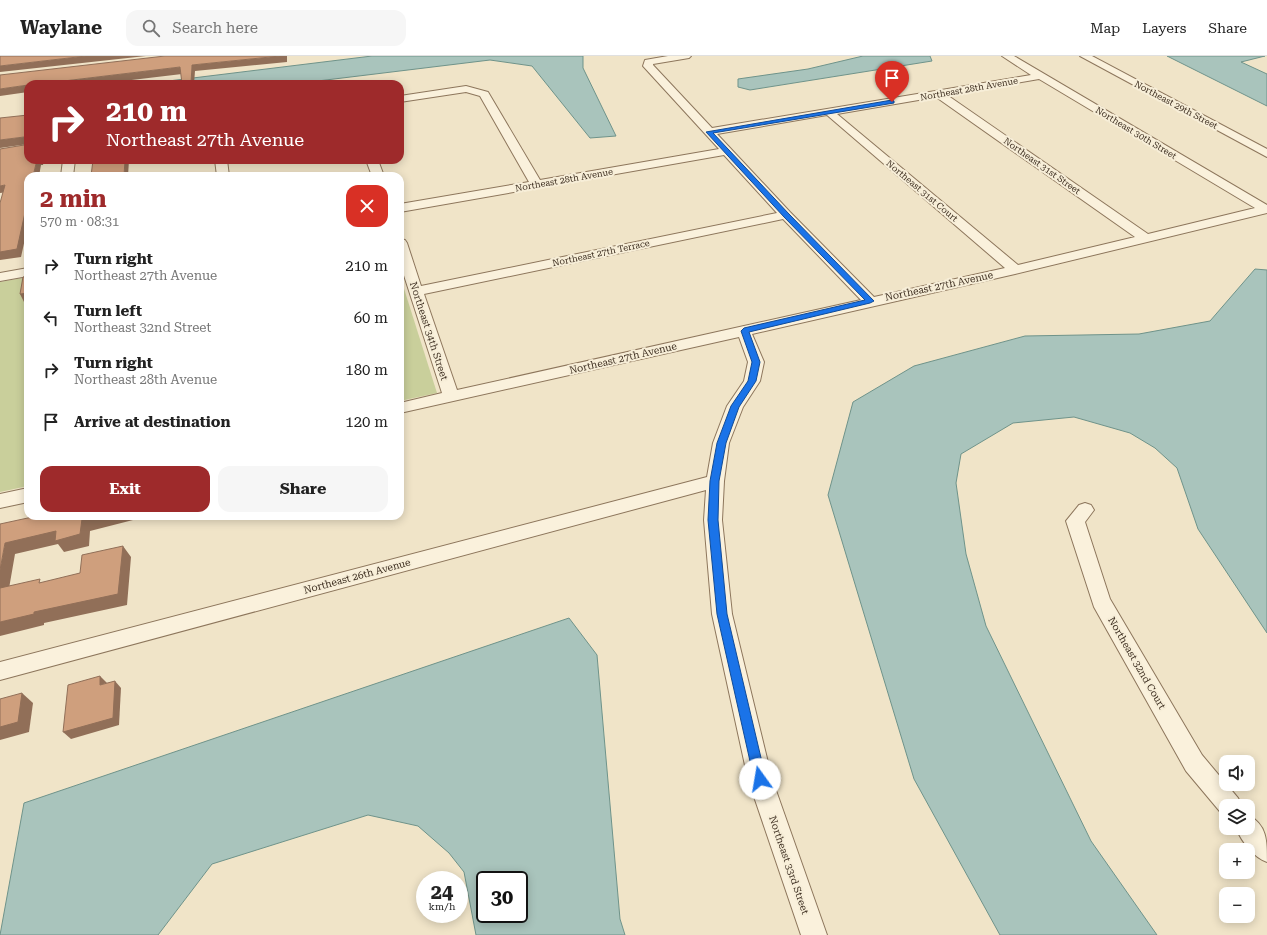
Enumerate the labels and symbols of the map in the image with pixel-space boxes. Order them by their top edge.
pin [875,61,909,102]
street label: Northeast 28th Avenue [919,75,1019,103]
street label: Northeast 29th Street [1133,79,1220,131]
street label: Northeast 30th Street [1094,105,1179,161]
street label: Northeast 31st Street [1002,136,1083,197]
street label: Northeast 31st Court [884,158,960,224]
street label: Northeast 28th Avenue [514,166,614,194]
street label: Northeast 27th Terrace [551,238,651,268]
street label: Northeast 27th Avenue [884,269,994,303]
street label: Northeast 34th Street [408,280,450,382]
street label: Northeast 27th Avenue [568,340,678,376]
street label: Northeast 26th Avenue [302,556,412,596]
street label: Northeast 32nd Court [1106,615,1168,711]
position arrow [739,758,781,800]
street label: Northeast 33rd Street [767,814,811,916]
speed limit sign: 30 [476,871,528,923]

